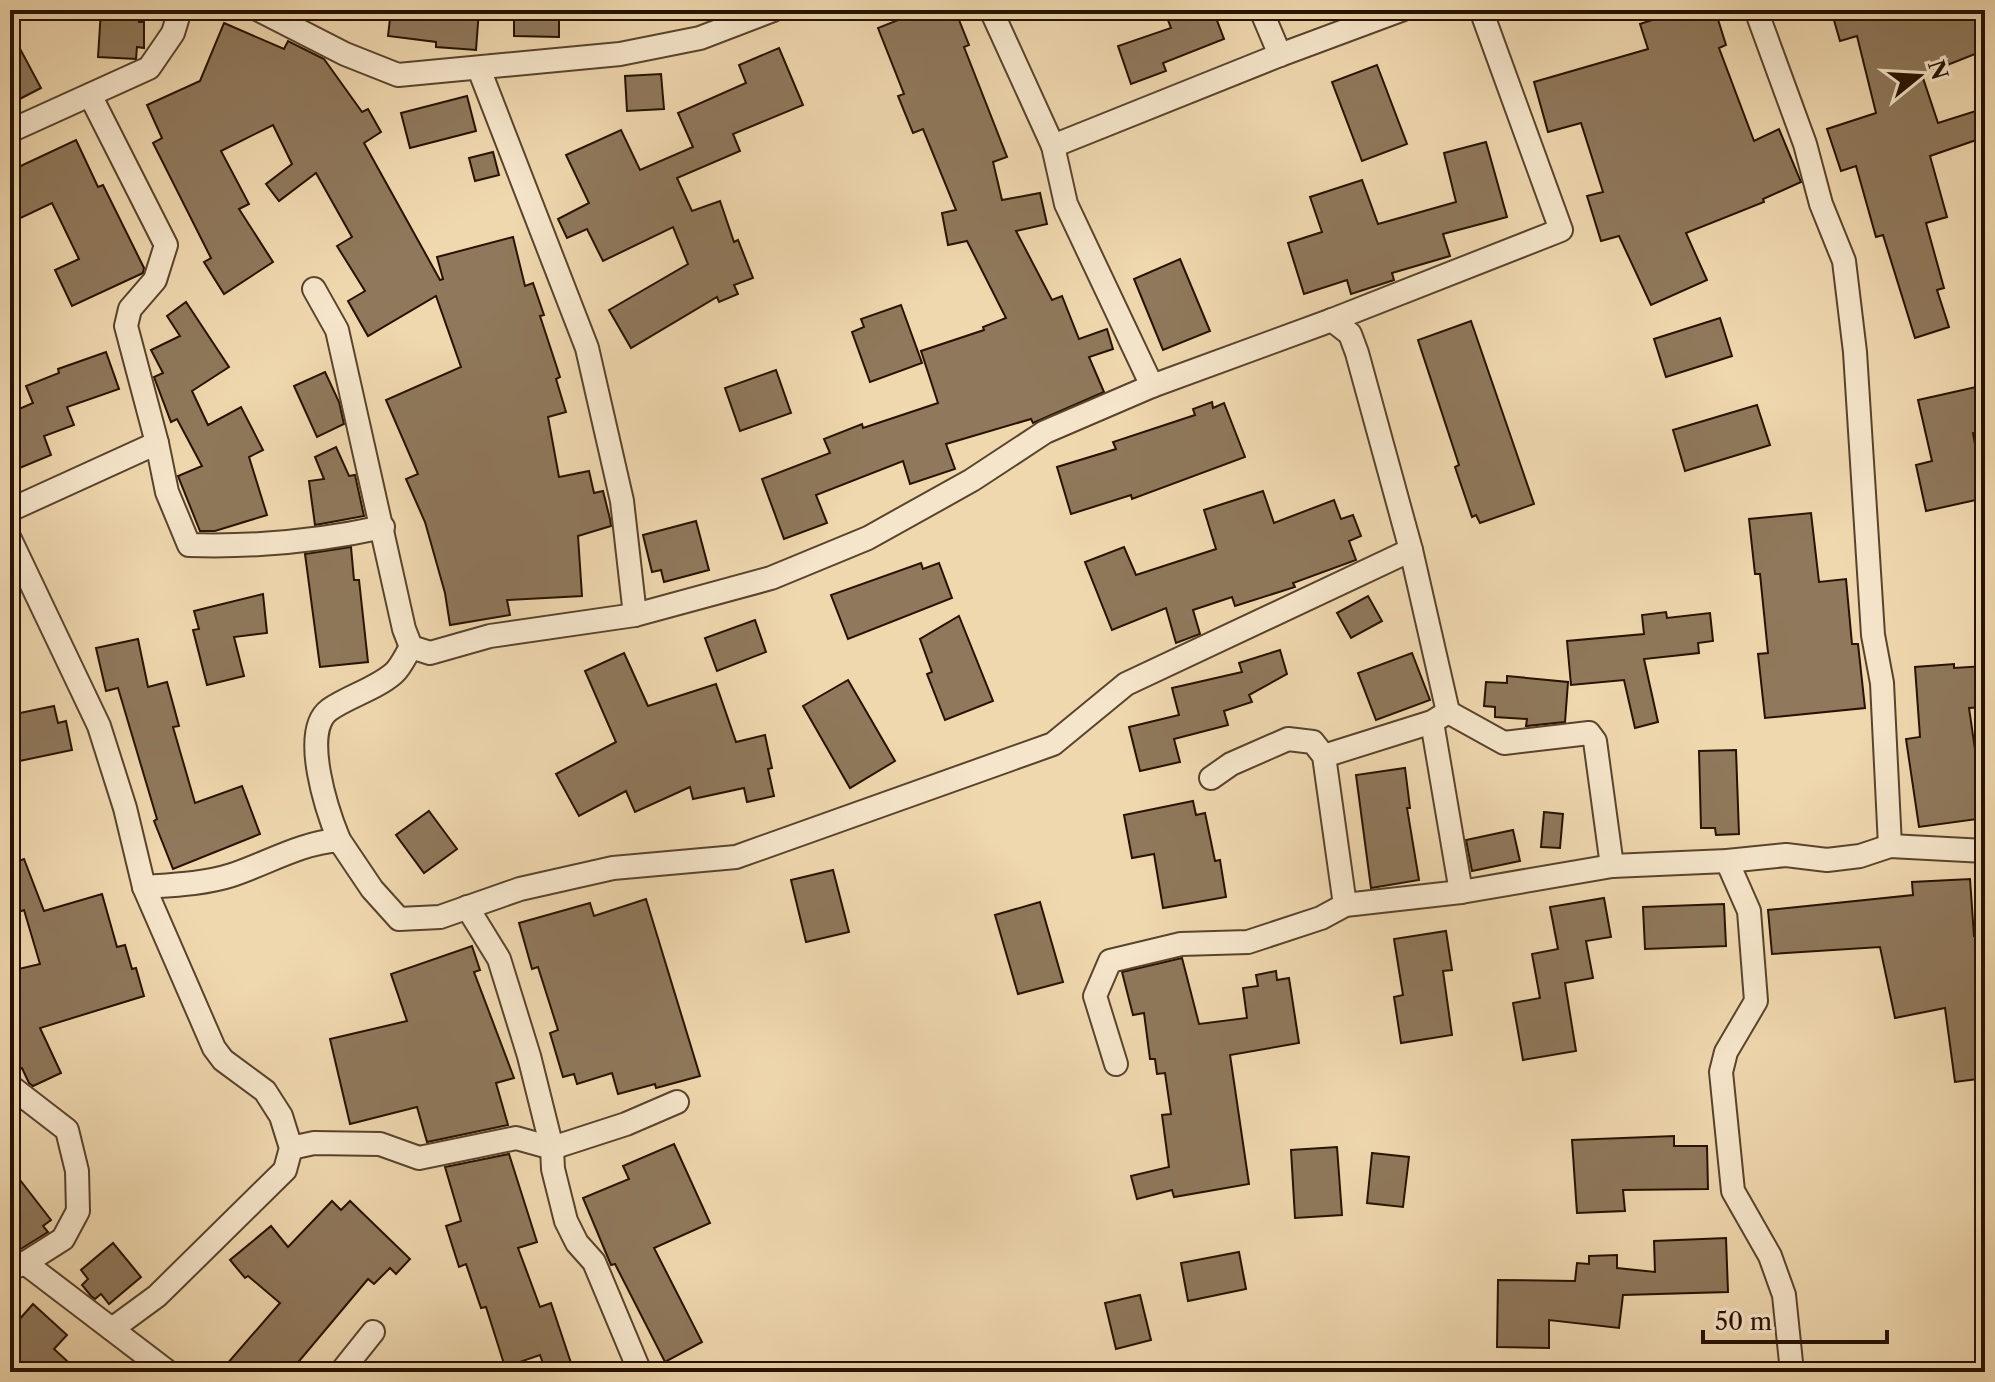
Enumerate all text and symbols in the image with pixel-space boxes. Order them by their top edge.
north arrow [1879,36,1959,116]
text: N [1922,57,1953,83]
scale bar [1703,1294,1887,1344]
text: 50 m [1715,1307,1772,1336]

